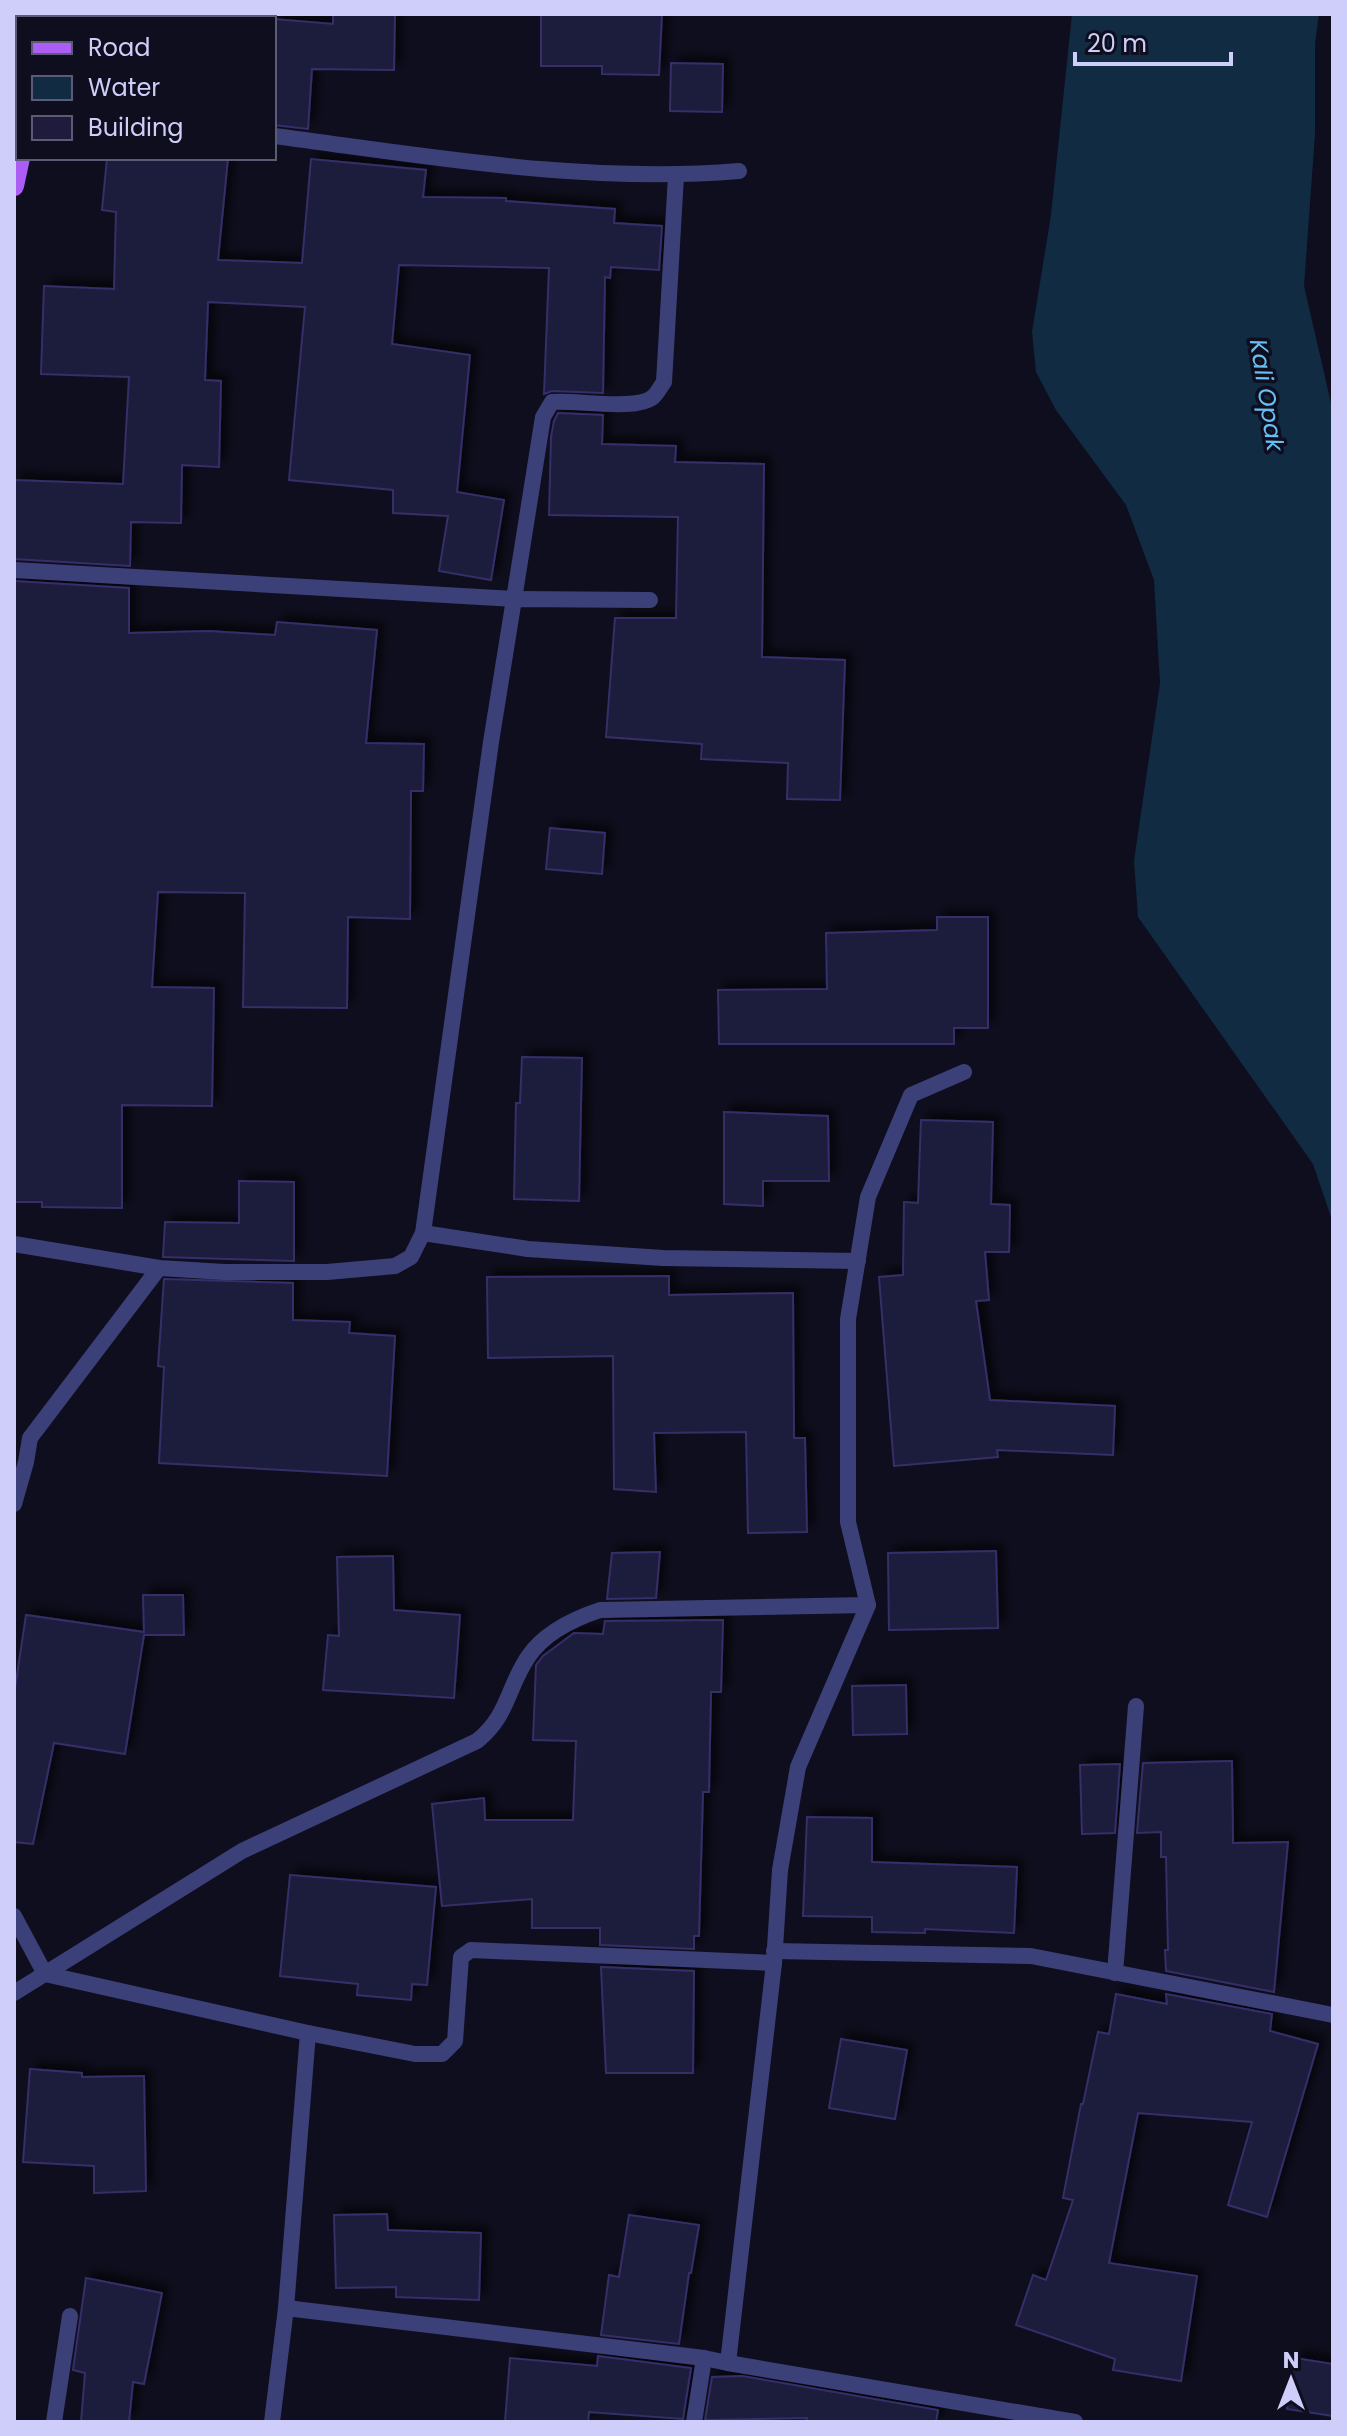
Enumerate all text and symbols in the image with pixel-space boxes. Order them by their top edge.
legend [16,16,276,160]
scale bar [1075,16,1231,66]
text: 20 m [1087,27,1147,60]
text: Road [88,31,150,64]
text: Water [88,71,160,104]
text: Building [88,111,184,144]
water label: Kali Opak [1242,336,1292,455]
north arrow [1251,2340,1331,2420]
text: N [1283,2345,1299,2376]

